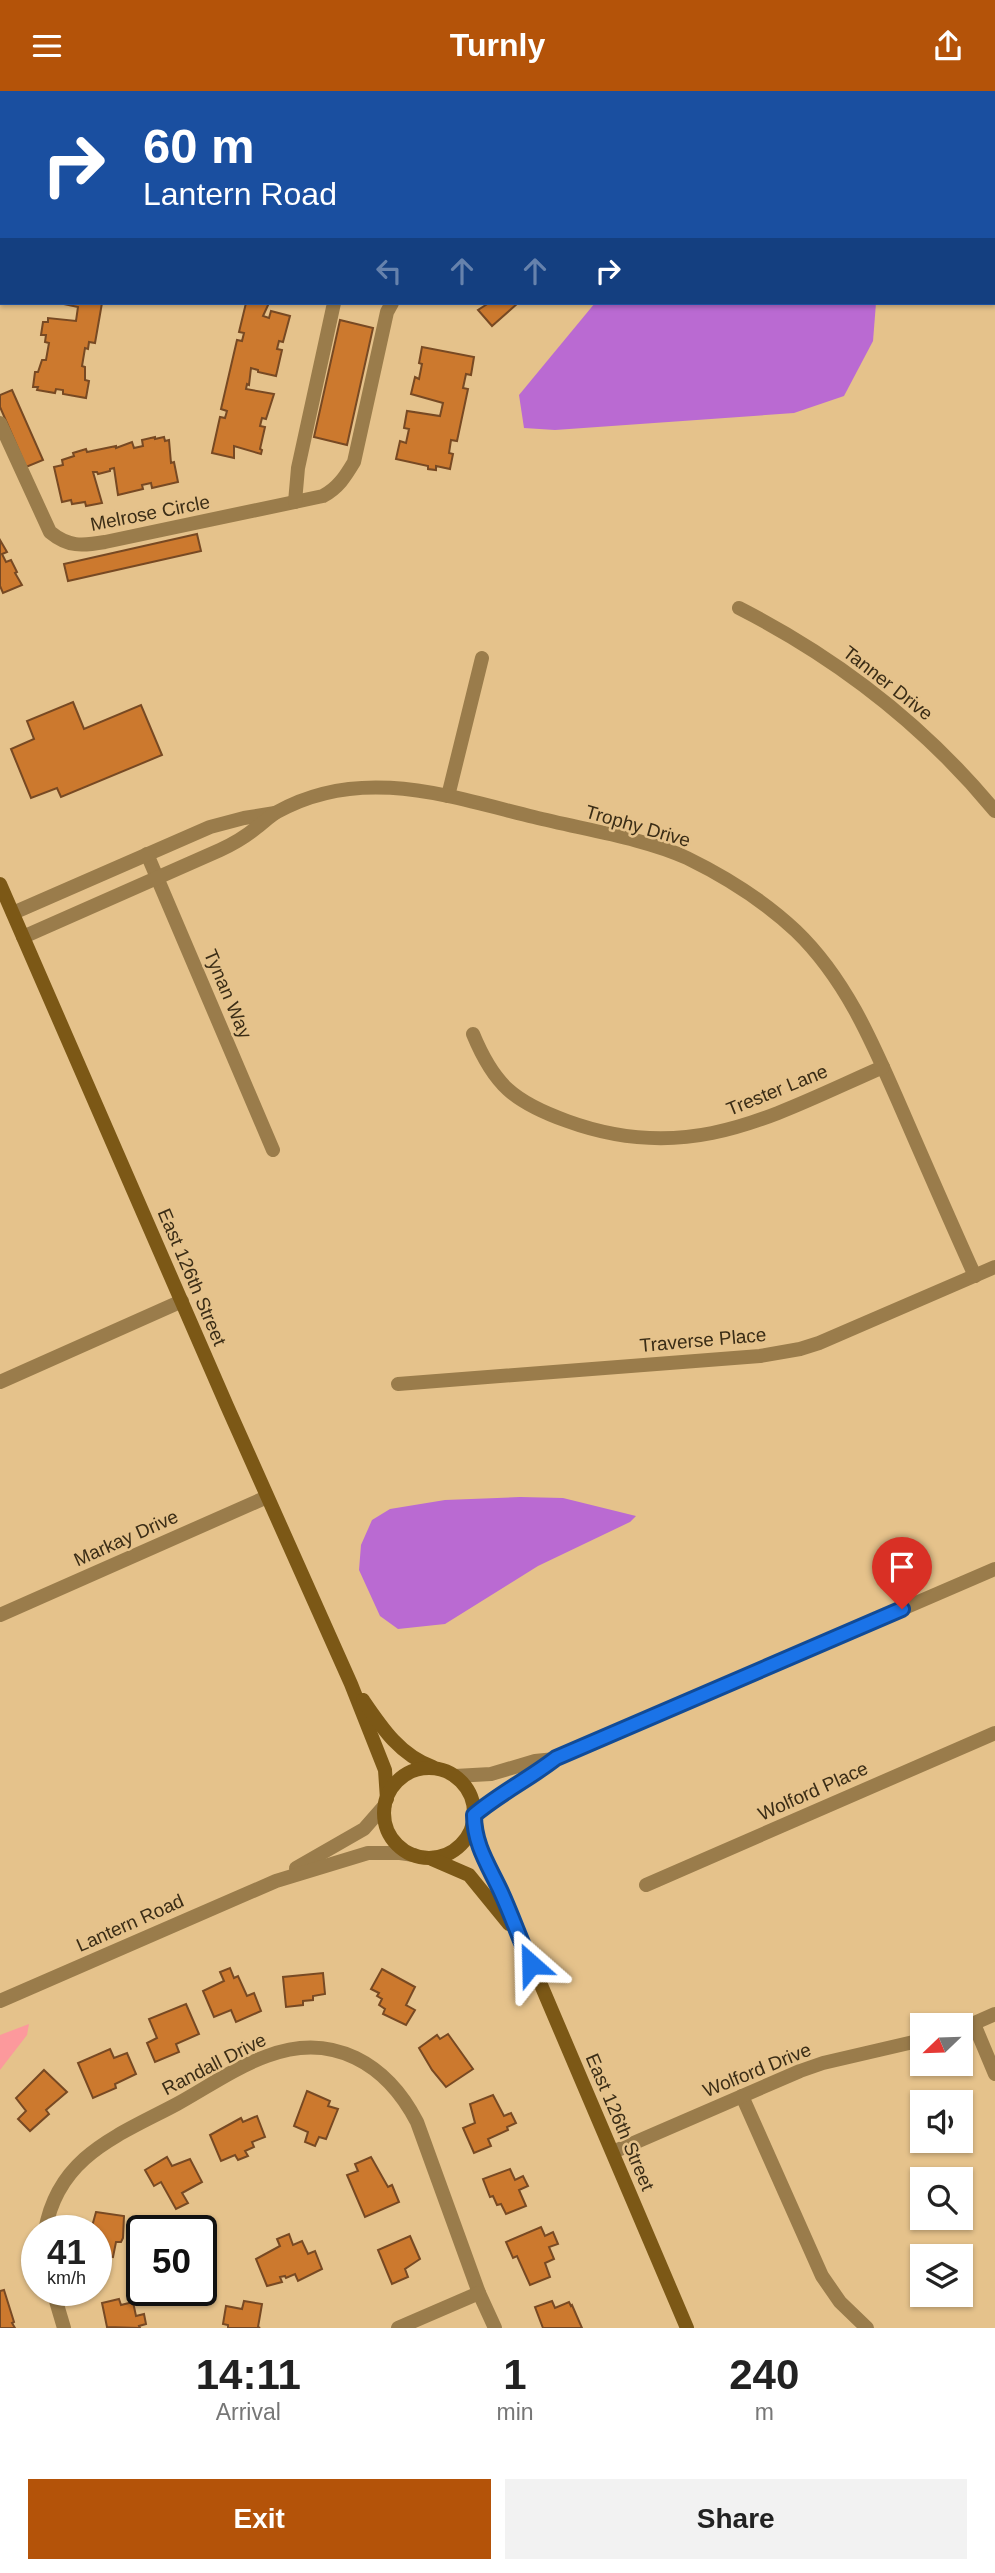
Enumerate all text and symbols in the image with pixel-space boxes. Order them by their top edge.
icon: menu [28,27,66,65]
text: Turnly [450,27,545,63]
icon: share [929,27,967,65]
icon: right [28,119,119,210]
text: 60 m [143,119,255,173]
text: Lantern Road [143,176,337,212]
icon: left [370,252,408,290]
icon: ahead [443,252,481,290]
icon: ahead [516,252,554,290]
icon: right [589,252,627,290]
street label: Melrose Circle [88,491,212,535]
street label: Tanner Drive [839,642,937,724]
street label: Trophy Drive [583,801,693,851]
street label: Tynan Way [200,946,256,1042]
street label: Trester Lane [723,1060,831,1120]
street label: East 126th Street [154,1205,231,1349]
street label: Traverse Place [639,1324,767,1356]
street label: Markay Drive [71,1506,181,1570]
pin [872,1537,932,1609]
icon: arrive [883,1548,921,1586]
street label: Wolford Place [755,1757,871,1825]
street label: Lantern Road [73,1890,187,1956]
position arrow [494,1927,568,2001]
north arrow [910,2013,973,2075]
map controls [910,2013,973,2307]
street label: Randall Drive [158,2029,270,2099]
street label: Wolford Drive [700,2039,814,2101]
street label: East 126th Street [582,2050,659,2194]
button: sound [910,2090,973,2153]
button: search [910,2167,973,2230]
speed limit sign: 50 [126,2215,217,2306]
text: 41 [47,2232,86,2271]
button: layers [910,2244,973,2307]
text: km/h [47,2268,86,2288]
text: 14:11 [196,2351,301,2398]
text: 1 [503,2351,527,2398]
text: 240 [729,2351,799,2398]
text: Arrival [216,2399,281,2425]
text: min [496,2399,534,2425]
text: m [755,2399,774,2425]
button: Exit [28,2479,491,2559]
button: Share [505,2479,967,2559]

